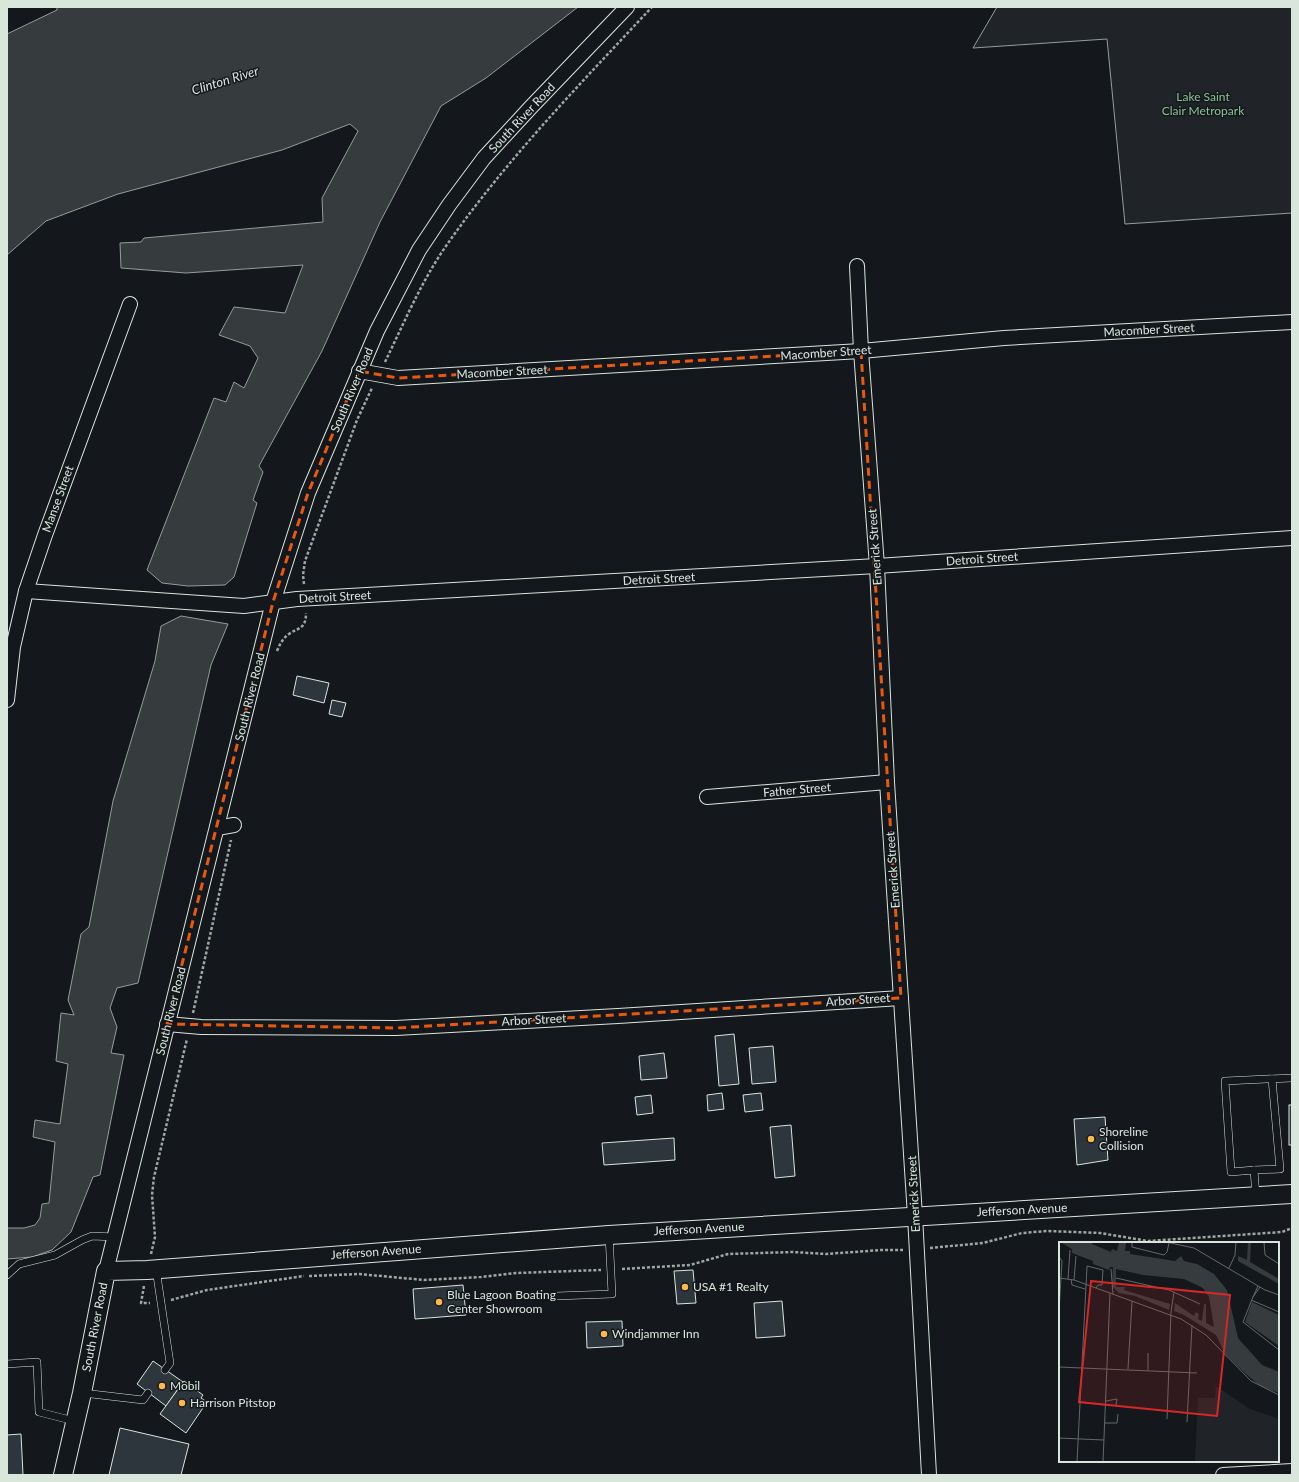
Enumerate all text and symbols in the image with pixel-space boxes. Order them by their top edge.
water label: Clinton River [190,62,261,98]
street label: South River Road [485,79,558,156]
park label: Lake Saint Clair Metropark [1162,89,1245,118]
street label: Macomber Street [1103,320,1196,339]
street label: Macomber Street [780,342,873,363]
street label: South River Road [327,345,376,434]
street label: Macomber Street [456,362,549,381]
street label: Manse Street [39,463,77,534]
street label: Emerick Street [864,508,885,586]
street label: Detroit Street [945,548,1019,569]
street label: Detroit Street [622,569,696,588]
street label: Detroit Street [298,587,372,606]
street label: South River Road [231,651,268,743]
street label: Father Street [762,779,832,800]
street label: Emerick Street [882,831,903,909]
street label: South River Road [152,965,189,1057]
street label: Arbor Street [825,990,891,1009]
street label: Arbor Street [501,1010,567,1029]
place label: Shoreline Collision [1099,1124,1148,1153]
marker: Shoreline Collision [1086,1134,1096,1144]
street label: Emerick Street [904,1155,923,1233]
street label: Jefferson Avenue [976,1200,1068,1219]
street label: Jefferson Avenue [653,1219,745,1238]
street label: Jefferson Avenue [330,1241,422,1262]
inset map [1059,1242,1279,1462]
place label: USA #1 Realty [693,1279,770,1294]
street label: South River Road [79,1281,111,1373]
marker: USA #1 Realty [680,1282,690,1292]
place label: Blue Lagoon Boating Center Showroom [447,1287,556,1316]
marker: Blue Lagoon Boating Center Showroom [434,1297,444,1307]
place label: Windjammer Inn [612,1326,699,1341]
marker: Windjammer Inn [599,1329,609,1339]
place label: Mobil [170,1378,200,1393]
marker: Mobil [157,1381,167,1391]
place label: Harrison Pitstop [190,1395,276,1410]
marker: Harrison Pitstop [177,1398,187,1408]

